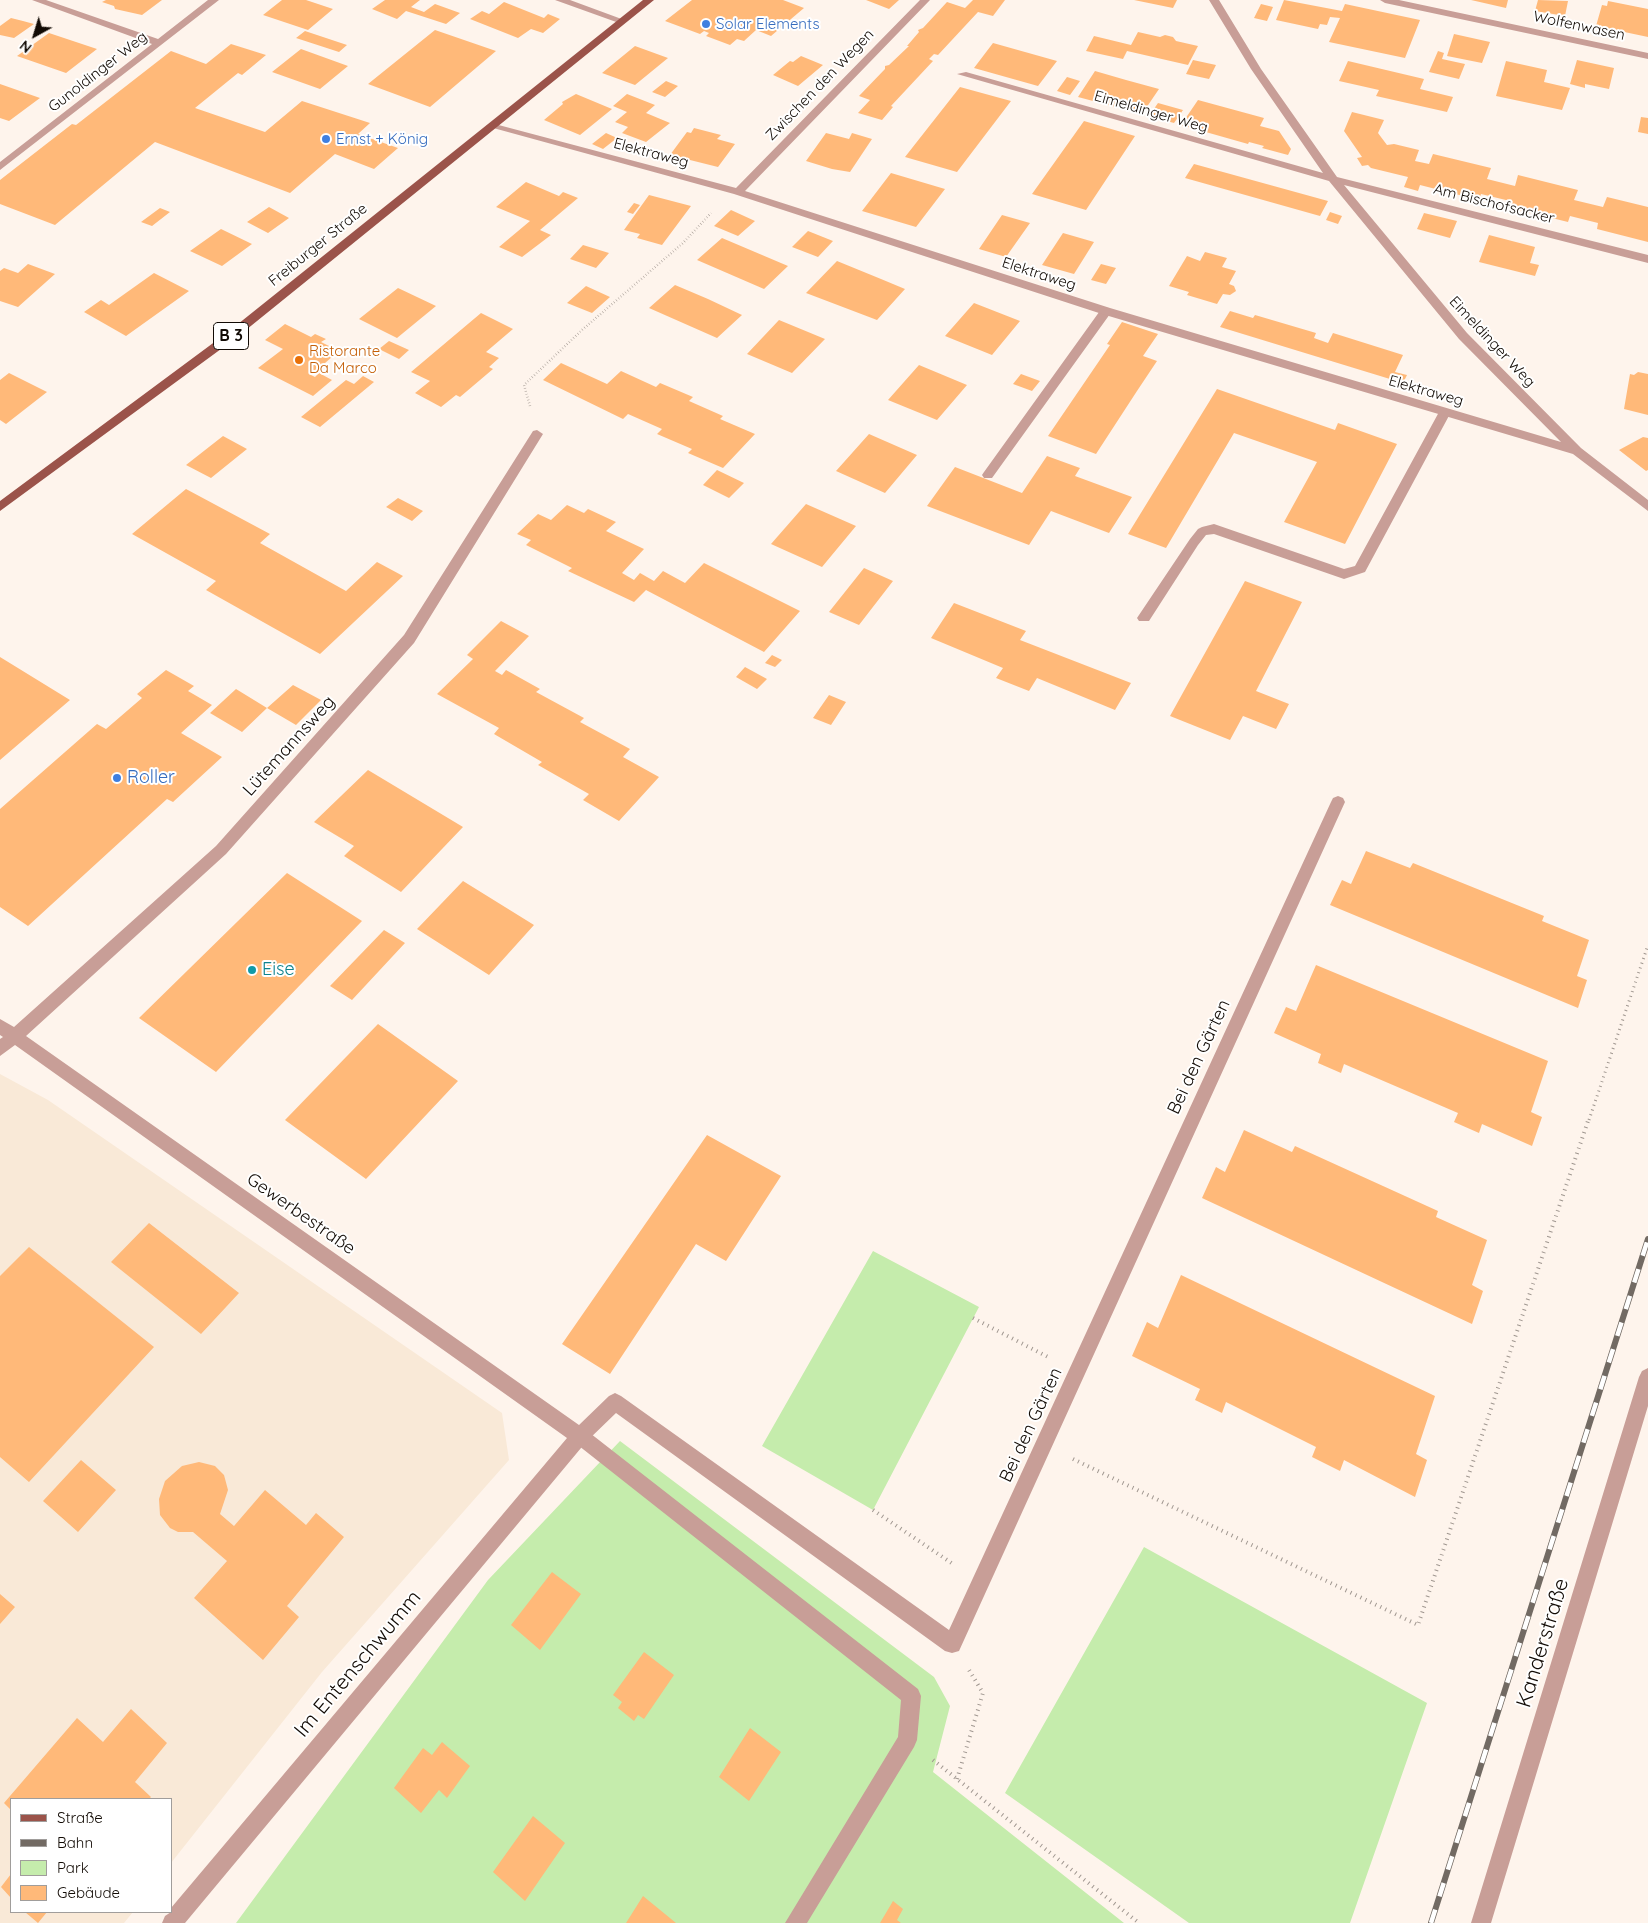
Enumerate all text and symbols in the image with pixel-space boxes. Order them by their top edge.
street label: Wolfenwasen [1531,7,1627,45]
north arrow [10,10,60,60]
place label: Solar Elements [716,15,819,33]
marker: Solar Elements [700,18,712,30]
street label: Zwischen den Wegen [762,26,878,144]
street label: Gunoldinger Weg [45,28,151,116]
text: N [16,36,35,57]
street label: Eimeldinger Weg [1092,87,1210,137]
place label: Ernst + König [336,130,428,148]
marker: Ernst + König [320,133,332,145]
street label: Elektraweg [611,134,691,172]
street label: Am Bischofsacker [1432,180,1556,228]
street label: Freiburger Straße [265,200,371,290]
street label: Elektraweg [1000,254,1078,294]
street label: Eimeldinger Weg [1445,293,1539,391]
road number: B 3 [214,322,248,350]
place label: Ristorante Da Marco [309,342,380,377]
marker: Ristorante Da Marco [293,354,305,366]
street label: Elektraweg [1386,372,1466,410]
street label: Lütemannsweg [238,691,340,801]
place label: Roller [127,767,175,789]
marker: Roller [111,772,123,784]
place label: Eise [262,959,295,981]
marker: Eise [246,964,258,976]
street label: Bei den Gärten [1163,996,1235,1118]
street label: Gewerbestraße [243,1169,359,1259]
street label: Bei den Gärten [995,1364,1067,1486]
street label: Kanderstraße [1511,1575,1575,1711]
street label: Im Entenschwumm [289,1585,427,1743]
legend [10,1798,172,1913]
text: Straße [57,1808,103,1827]
text: Bahn [57,1833,93,1852]
text: Park [57,1858,89,1877]
text: Gebäude [57,1883,120,1902]

